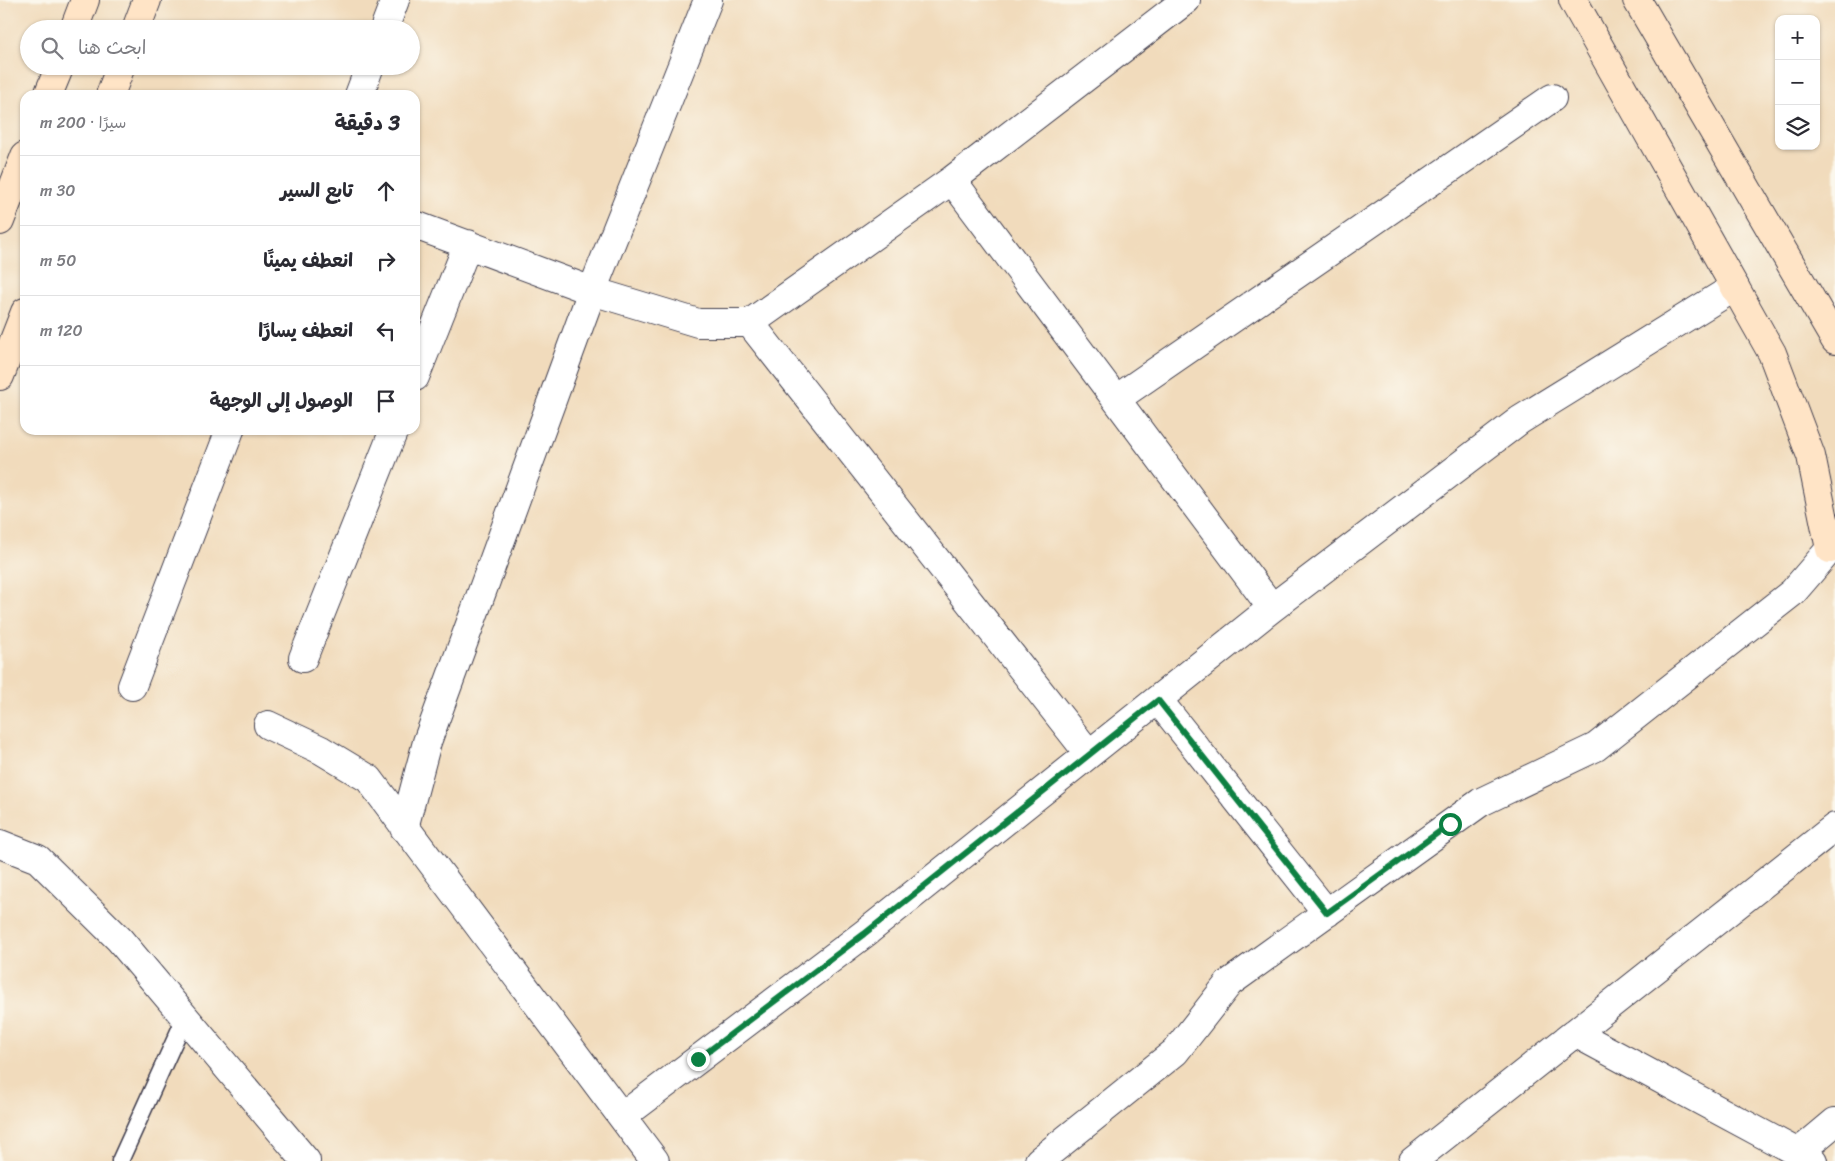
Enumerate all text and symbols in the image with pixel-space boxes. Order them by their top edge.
map controls [1775,15,1820,150]
button: + [1775,15,1820,60]
search box [20,20,420,75]
text: ابحث هنا [78,31,146,64]
icon: search [38,34,66,62]
button: − [1775,60,1820,105]
text: 3 دقيقة [335,104,400,142]
button: layers [1775,105,1820,150]
text: سيرًا · 200 m [40,108,126,137]
text: تابع السير [280,174,353,207]
text: 30 m [40,176,75,205]
icon: ahead [372,177,400,205]
text: انعطف يمينًا [263,244,353,277]
text: 50 m [40,246,76,275]
icon: right [372,247,400,275]
text: انعطف يسارًا [258,314,353,347]
text: 120 m [40,316,83,345]
icon: left [372,317,400,345]
text: الوصول إلى الوجهة [210,384,353,417]
icon: arrive [372,387,400,415]
route start [1439,813,1462,836]
route end [687,1048,710,1071]

